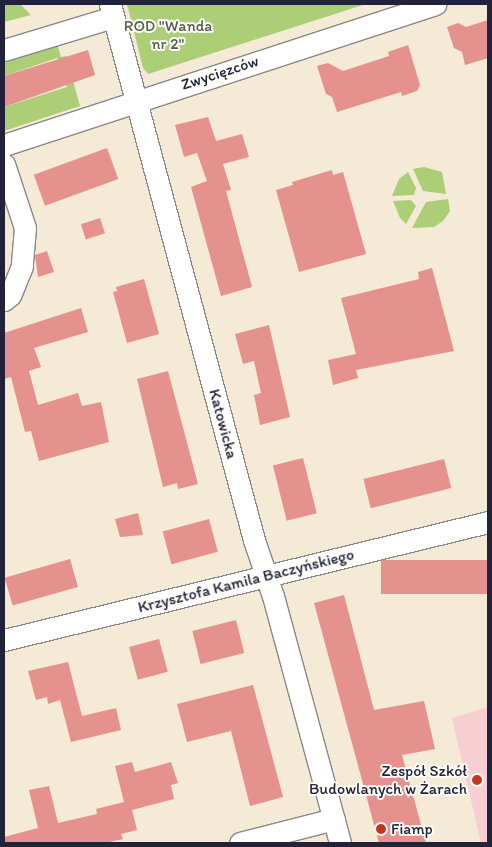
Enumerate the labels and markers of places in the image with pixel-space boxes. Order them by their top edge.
place label: Zespół Szkół Budowlanych w Żarach [309,761,467,799]
marker: Zespół Szkół Budowlanych w Żarach [471,774,483,786]
place label: Fiamp [391,819,433,839]
marker: Fiamp [375,823,387,835]

